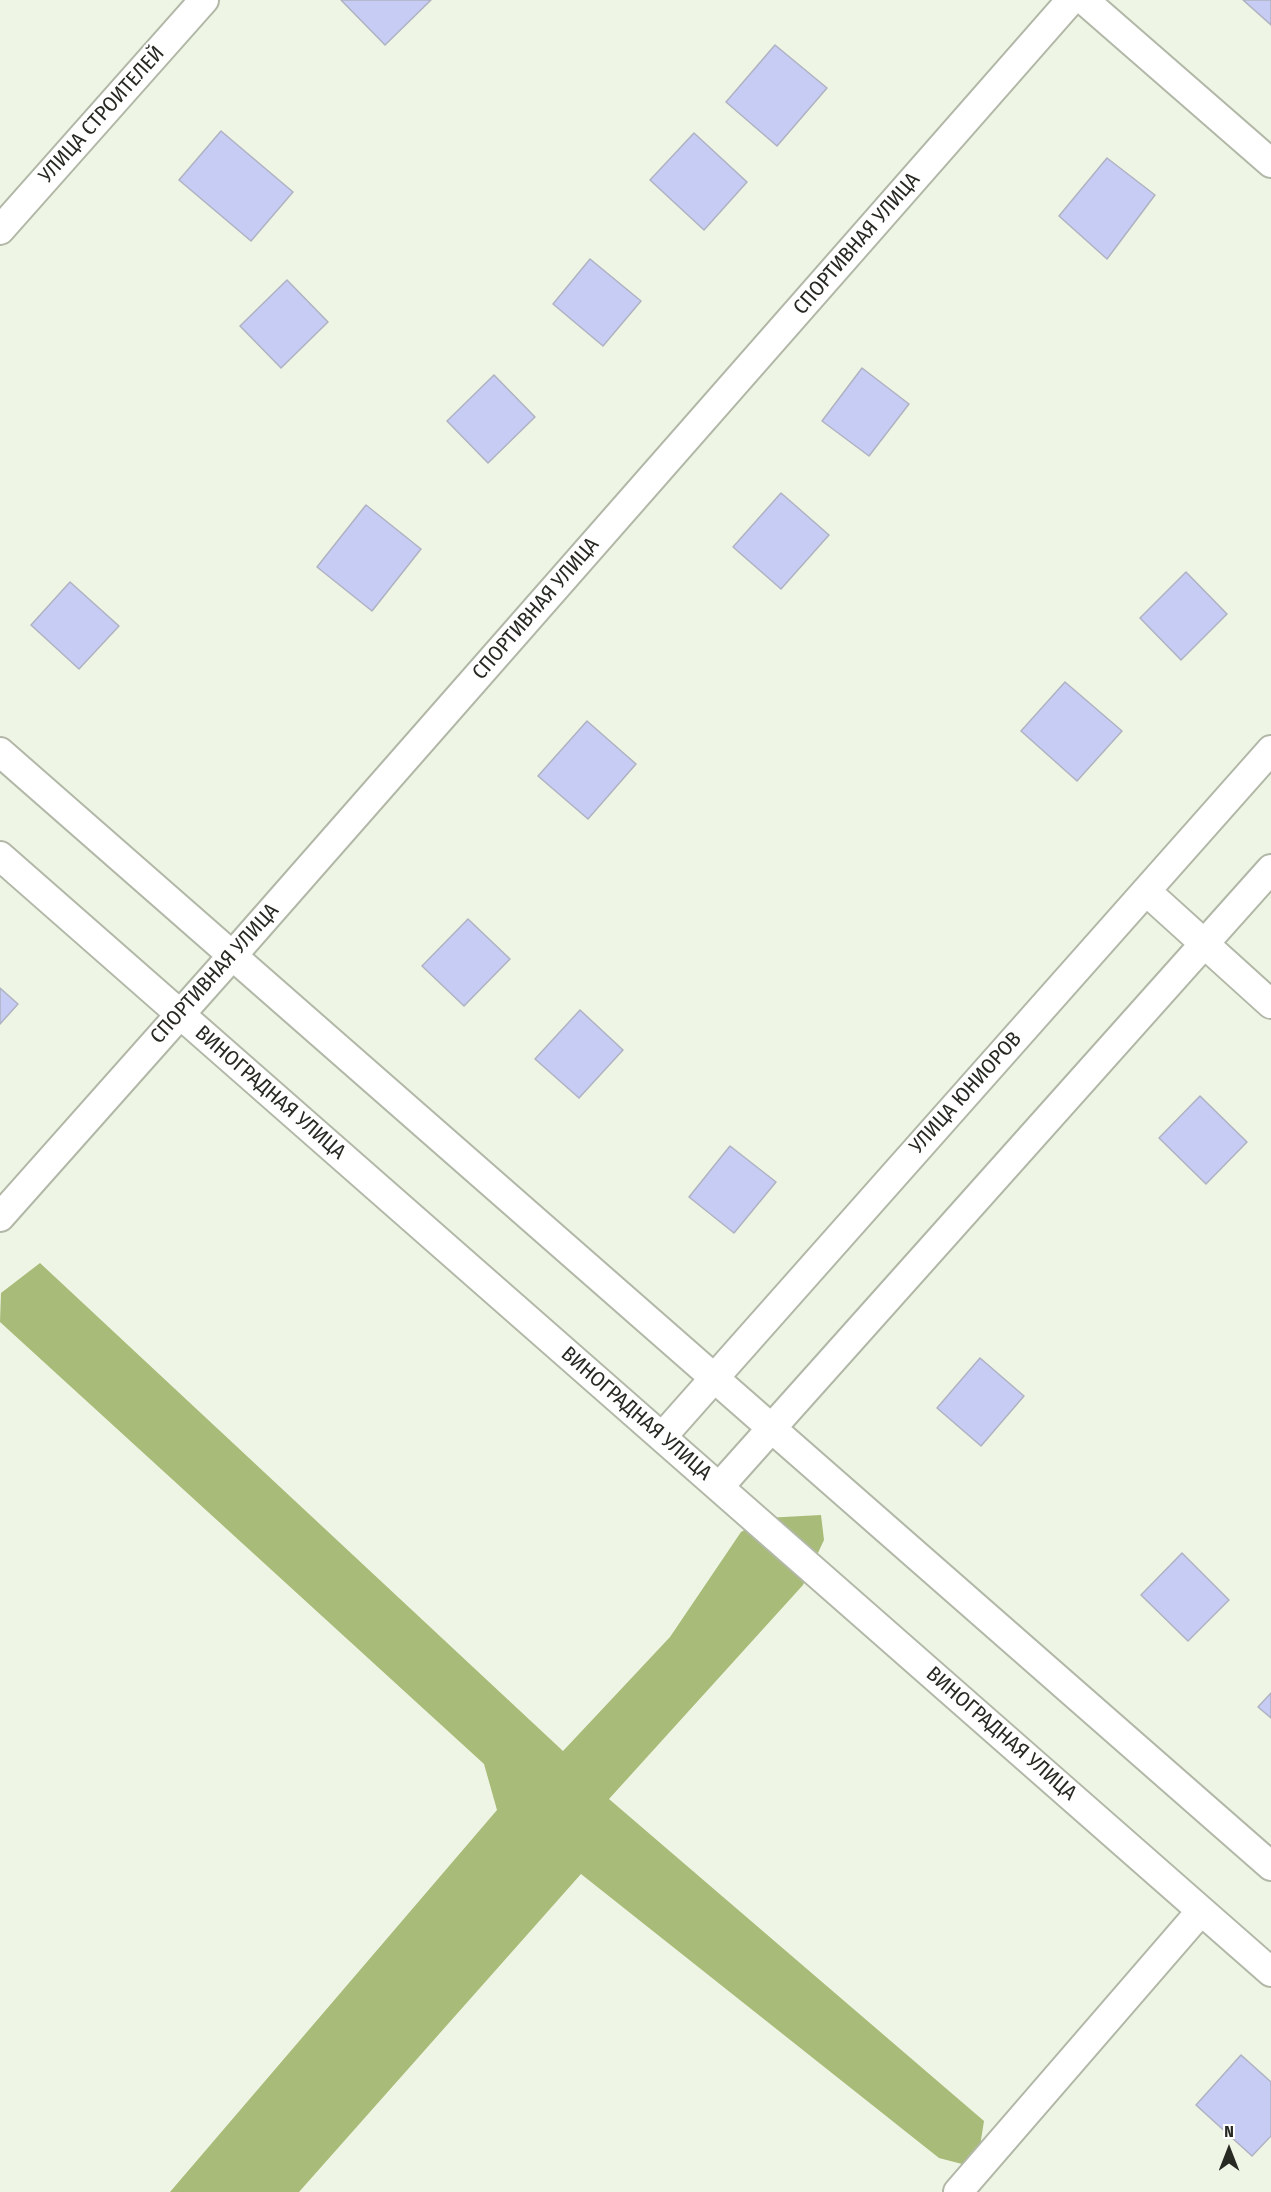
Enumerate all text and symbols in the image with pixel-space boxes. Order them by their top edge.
street label: УЛИЦА СТРОИТЕЛЕЙ [34,41,170,189]
street label: СПОРТИВНАЯ УЛИЦА [789,168,925,320]
street label: СПОРТИВНАЯ УЛИЦА [468,533,604,685]
street label: СПОРТИВНАЯ УЛИЦА [145,899,285,1049]
street label: ВИНОГРАДНАЯ УЛИЦА [190,1021,350,1165]
street label: УЛИЦА ЮНИОРОВ [905,1027,1027,1159]
street label: ВИНОГРАДНАЯ УЛИЦА [556,1342,716,1486]
street label: ВИНОГРАДНАЯ УЛИЦА [921,1662,1081,1806]
north arrow [1199,2120,1259,2180]
text: N [1224,2122,1234,2141]

